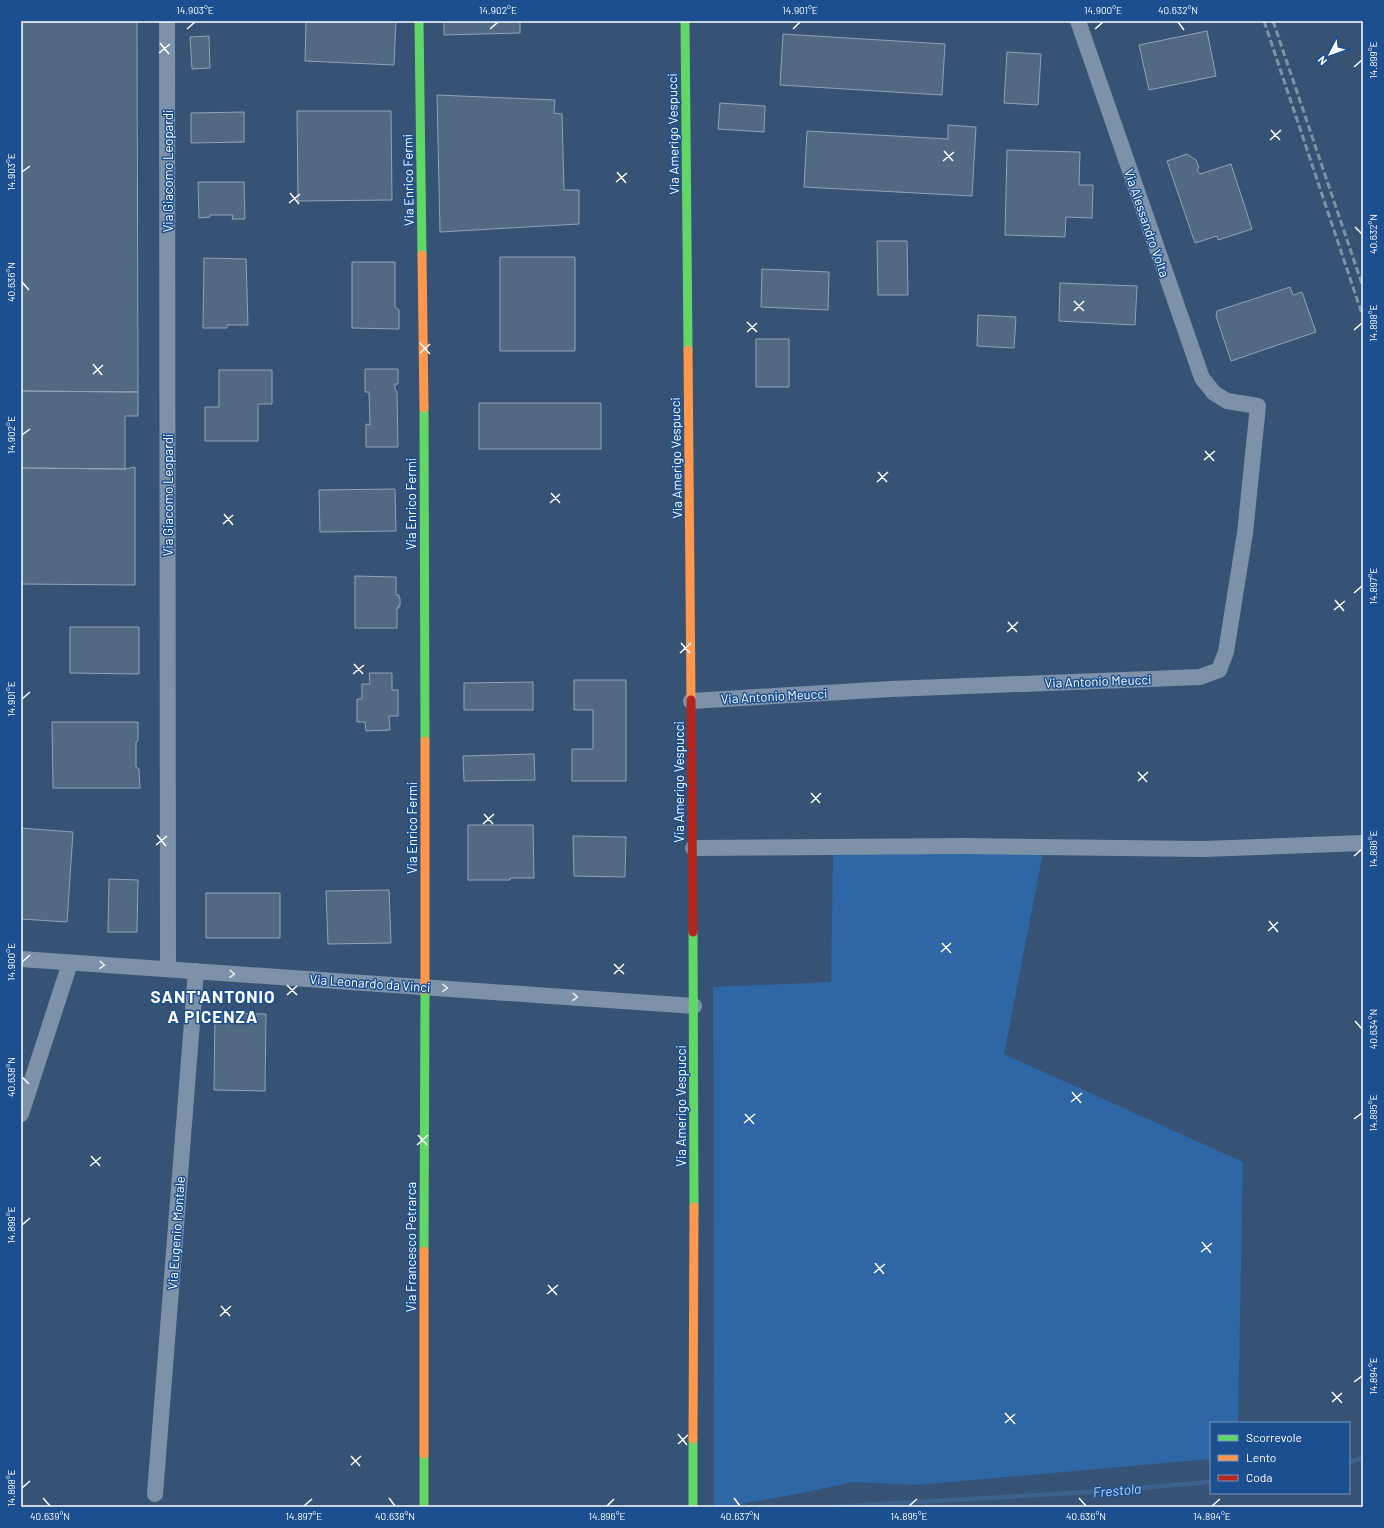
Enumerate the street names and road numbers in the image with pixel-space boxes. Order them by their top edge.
street label: Via Amerigo Vespucci [664,73,682,195]
street label: Via Giacomo Leopardi [160,110,176,232]
street label: Via Enrico Fermi [399,134,417,226]
street label: Via Alessandro Volta [1121,167,1173,279]
street label: Via Amerigo Vespucci [667,397,685,519]
street label: Via Giacomo Leopardi [160,434,176,556]
street label: Via Enrico Fermi [403,458,419,550]
street label: Via Antonio Meucci [1044,671,1152,691]
street label: Via Antonio Meucci [720,685,828,707]
street label: Via Amerigo Vespucci [671,721,687,843]
street label: Via Enrico Fermi [404,782,420,874]
street label: Via Leonardo da Vinci [309,971,431,995]
street label: Via Amerigo Vespucci [673,1045,689,1167]
street label: Via Eugenio Montale [164,1176,188,1290]
street label: Via Francesco Petrarca [403,1182,419,1312]

